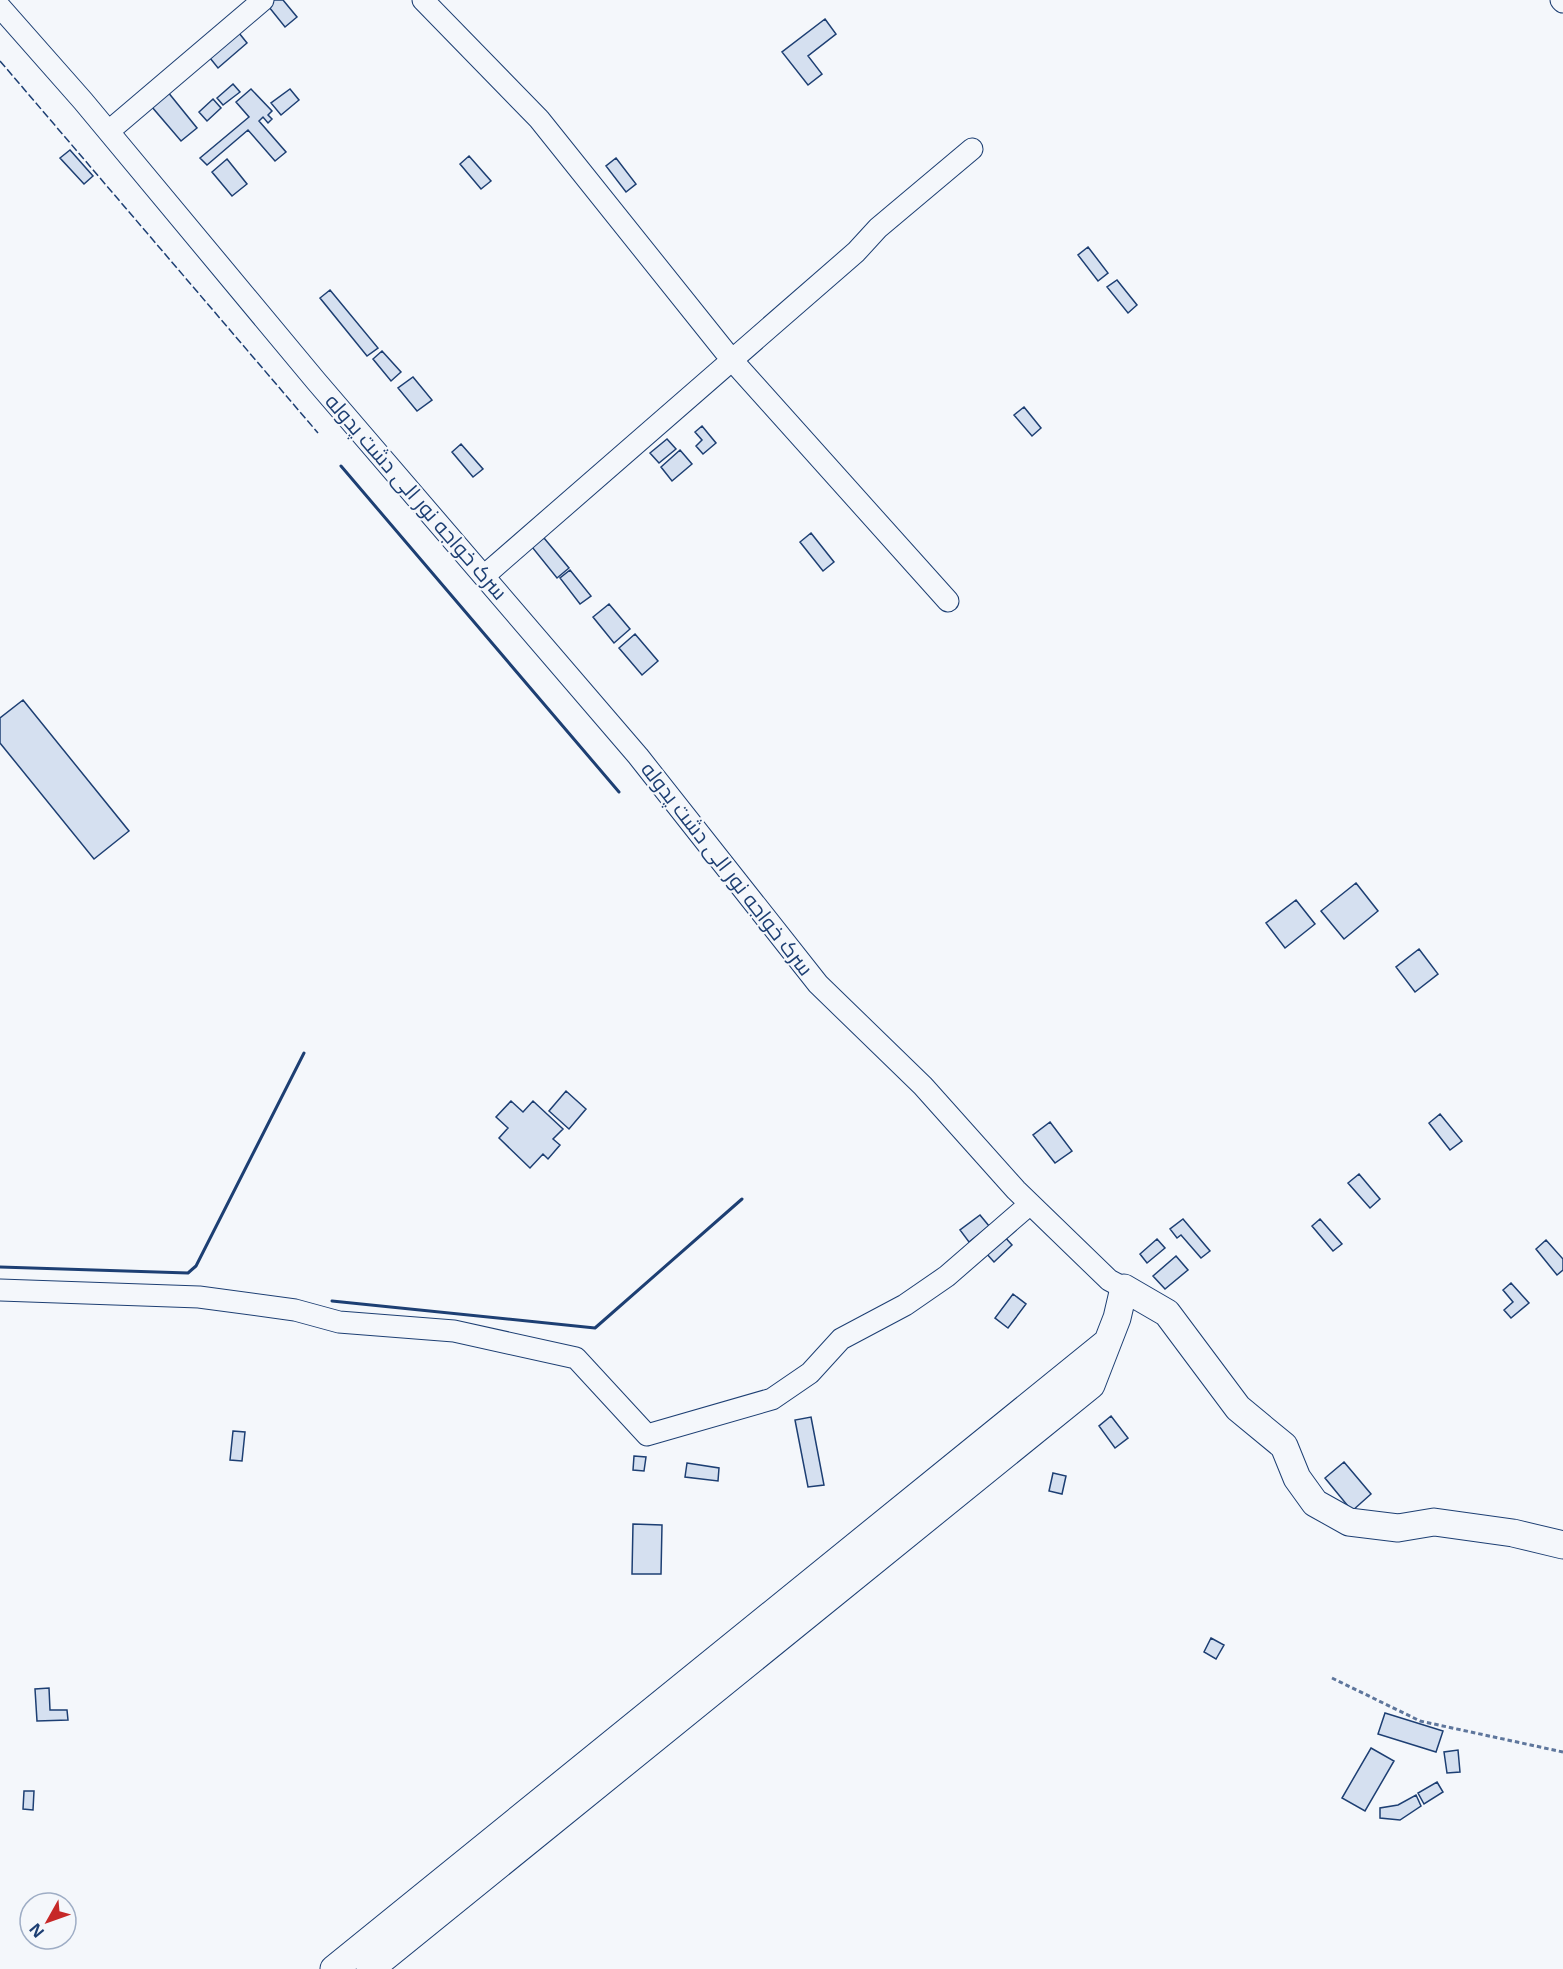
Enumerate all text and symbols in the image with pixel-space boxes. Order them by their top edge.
street label: سرک خواجه نور الی دشت پدوله [319,387,514,606]
street label: سرک خواجه نور الی دشت پدوله [635,756,820,982]
north arrow [18,1891,78,1951]
text: N [24,1919,49,1943]

